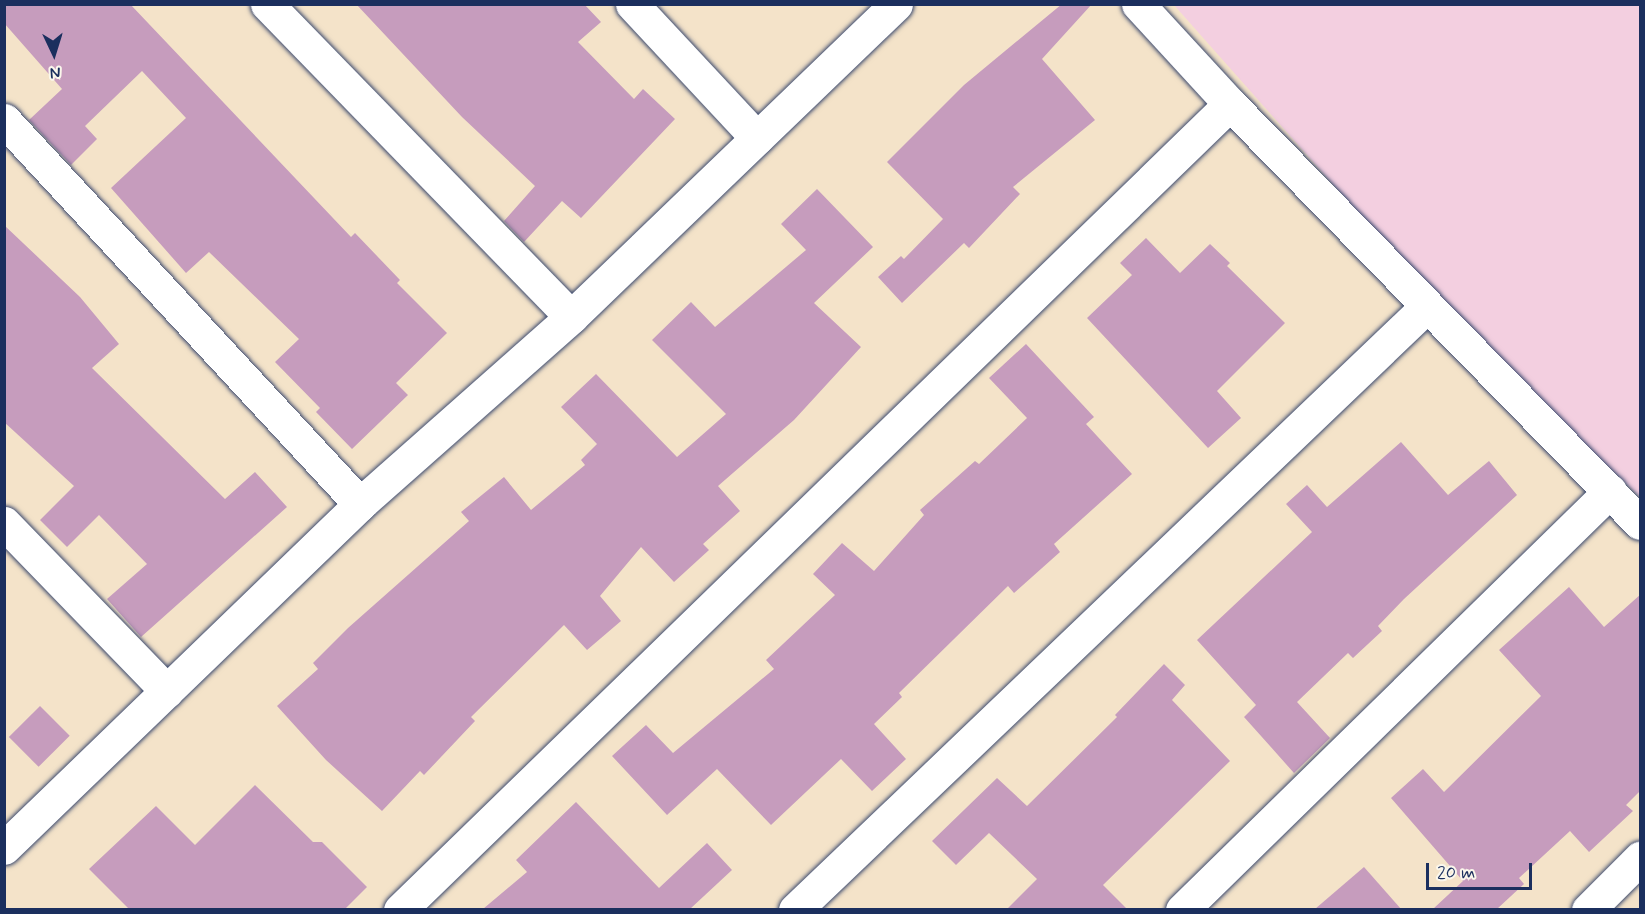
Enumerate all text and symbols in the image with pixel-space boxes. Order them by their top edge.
north arrow [24,24,84,84]
text: N [49,62,61,83]
scale bar [1429,851,1536,889]
text: 20 m [1437,861,1475,885]

